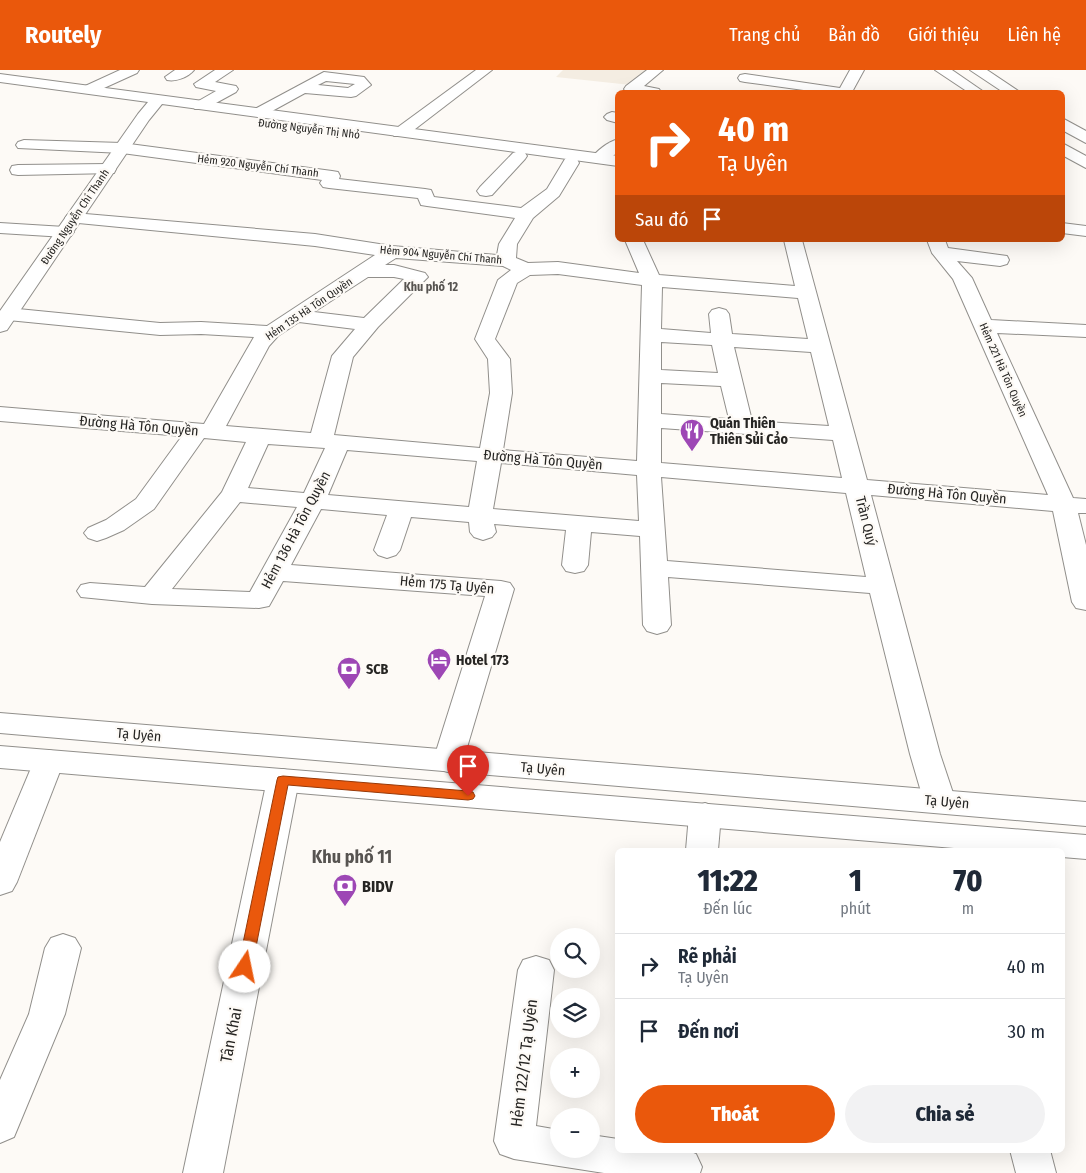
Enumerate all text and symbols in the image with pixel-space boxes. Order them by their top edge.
text: Routely [25,21,101,49]
text: Trang chủ [729,24,800,46]
text: Bản đồ [828,24,880,46]
text: Giới thiệu [908,24,980,46]
text: Liên hệ [1008,24,1061,46]
text: 40 m [718,108,789,150]
icon: right [635,110,700,175]
street label: Đường Nguyễn Thị Nhỏ [257,116,361,142]
text: Tạ Uyên [718,150,788,177]
street label: Hẻm 920 Nguyễn Chí Thanh [197,152,319,180]
street label: Đường Nguyễn Chí Thanh [38,167,112,267]
icon: arrive [698,205,726,233]
text: Sau đó [635,208,688,231]
street label: Hẻm 904 Nguyễn Chí Thanh [379,243,503,267]
street label: Hẻm 135 Hà Tôn Quyền [263,275,355,343]
district label: Khu phố 12 [404,278,459,294]
street label: Hẻm 221 Hà Tôn Quyền [976,321,1030,419]
street label: Đường Hà Tôn Quyền [79,411,199,440]
place label: Quán Thiên Thiên Sủi Cảo [710,415,788,448]
restaurant icon: Quán Thiên Thiên Sủi Cảo [679,418,705,452]
street label: Đường Hà Tôn Quyền [483,445,603,474]
street label: Hẻm 136 Hà Tôn Quyền [257,468,334,592]
street label: Đường Hà Tôn Quyền [887,479,1007,508]
street label: Trần Quý [852,494,881,548]
street label: Hẻm 175 Tạ Uyên [399,572,495,598]
hotel icon: Hotel 173 [426,647,452,681]
place label: Hotel 173 [456,652,509,669]
bank icon: SCB [336,656,362,690]
place label: SCB [366,661,389,678]
street label: Tạ Uyên [116,725,162,745]
pin [447,745,489,796]
icon: arrive [454,752,482,780]
street label: Tạ Uyên [520,759,566,779]
street label: Tạ Uyên [924,792,970,812]
district label: Khu phố 11 [312,845,392,868]
text: 11:22 [697,863,758,899]
text: 1 [849,863,862,899]
text: 70 [953,863,983,899]
bank icon: BIDV [332,873,358,907]
place label: BIDV [362,877,394,896]
text: Đến lúc [703,899,752,918]
text: phút [840,899,871,918]
text: m [962,899,974,918]
map controls [550,928,600,1158]
button: search [550,928,600,978]
position arrow [218,940,270,992]
text: Rẽ phải [678,945,737,968]
icon: right [635,952,663,980]
text: 40 m [1007,955,1045,978]
text: Tạ Uyên [678,968,729,987]
button: layers [550,988,600,1038]
street label: Hẻm 122/12 Tạ Uyên [507,998,541,1128]
street label: Tân Khai [216,1006,246,1064]
icon: arrive [635,1017,663,1045]
text: Đến nơi [678,1020,739,1043]
text: 30 m [1007,1020,1045,1043]
button: + [550,1048,600,1098]
button: Thoát [635,1085,835,1143]
button: Chia sẻ [845,1085,1045,1143]
button: − [550,1108,600,1158]

